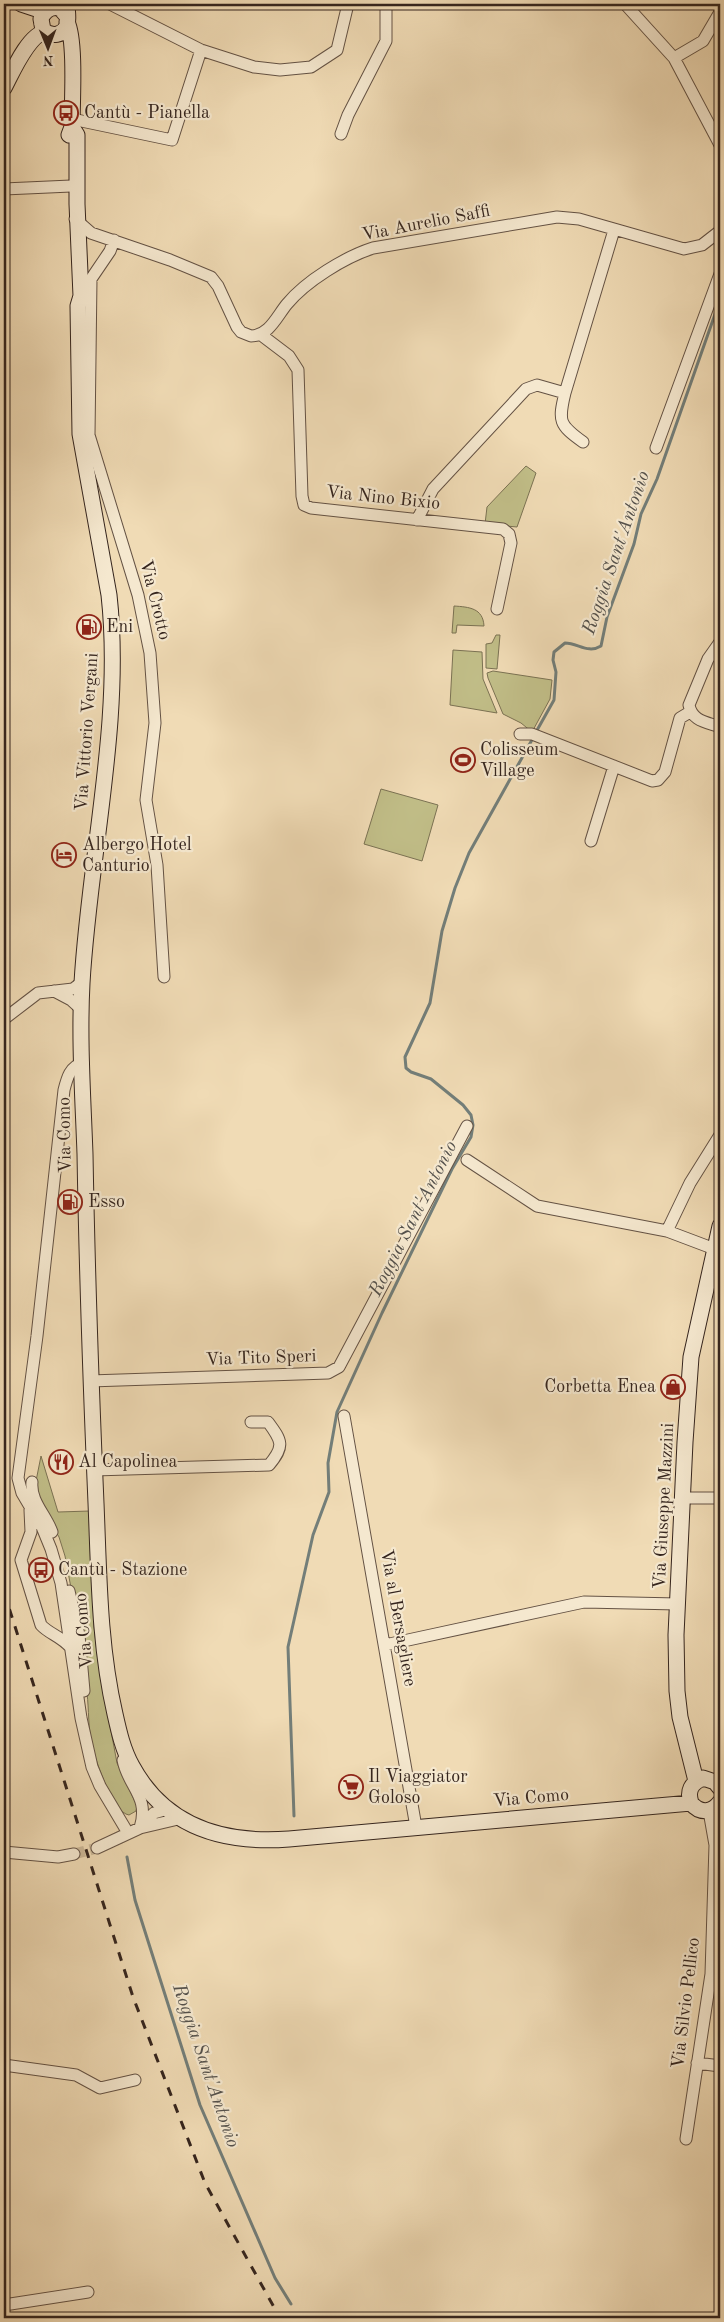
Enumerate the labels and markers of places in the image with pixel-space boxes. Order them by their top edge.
bus stop icon: Cantù - Pianella [53,100,79,126]
place label: Cantù - Pianella [84,104,210,122]
fuel station icon: Eni [76,614,102,640]
place label: Eni [106,618,133,636]
place label: Colisseum Village [480,741,559,780]
sports icon: Colisseum Village [450,747,476,773]
place label: Albergo Hotel Canturio [82,836,192,875]
hotel icon: Albergo Hotel Canturio [51,842,77,868]
fuel station icon: Esso [57,1189,83,1215]
place label: Esso [88,1193,125,1211]
shop icon: Corbetta Enea [660,1374,686,1400]
place label: Corbetta Enea [544,1378,656,1396]
restaurant icon: Al Capolinea [48,1449,74,1475]
place label: Al Capolinea [78,1453,178,1471]
bus stop icon: Cantù - Stazione [28,1557,54,1583]
place label: Cantù - Stazione [58,1561,187,1579]
place label: Il Viaggiator Goloso [368,1768,468,1807]
supermarket icon: Il Viaggiator Goloso [338,1774,364,1800]

